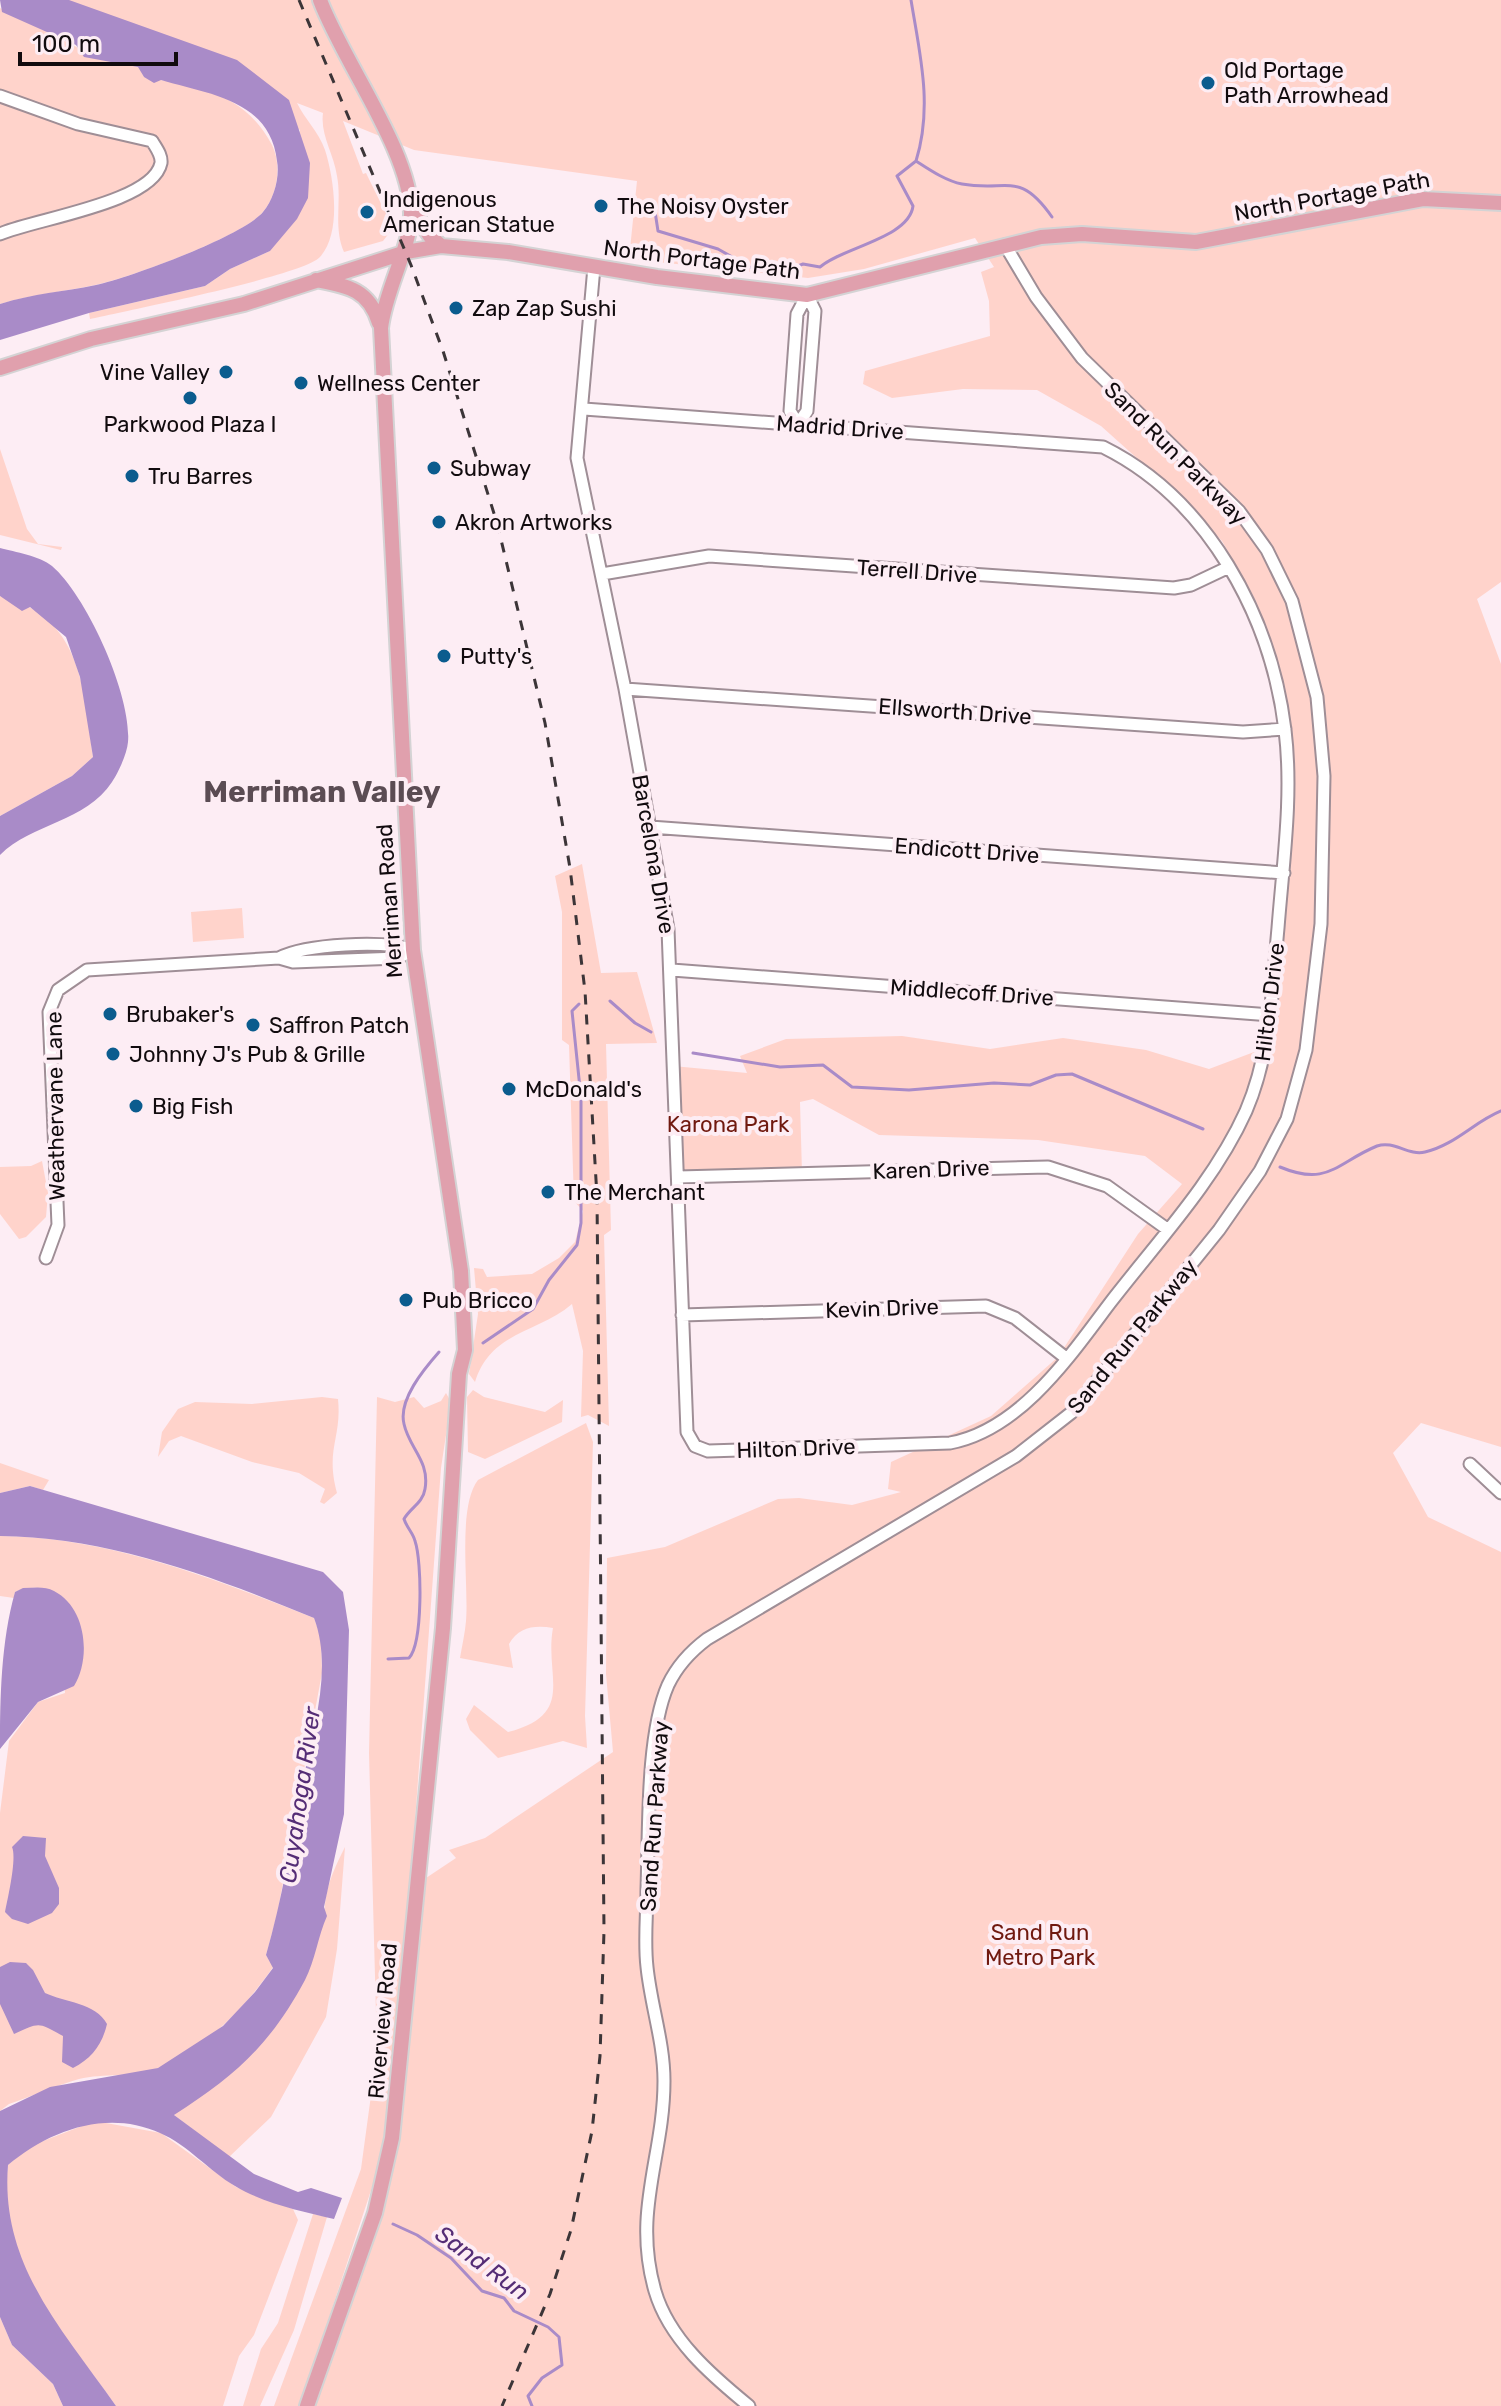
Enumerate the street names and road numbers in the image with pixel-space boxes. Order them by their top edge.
street label: North Portage Path [1232,166,1432,227]
street label: North Portage Path [602,234,802,285]
street label: Sand Run Parkway [1099,376,1253,530]
street label: Madrid Drive [775,410,905,445]
street label: Terrell Drive [856,554,978,589]
street label: Ellsworth Drive [877,693,1033,730]
street label: Barcelona Drive [626,772,681,936]
street label: Merriman Road [371,823,408,979]
street label: Endicott Drive [894,832,1040,869]
street label: Hilton Drive [1249,941,1290,1063]
street label: Middlecoff Drive [889,973,1055,1012]
street label: Weathervane Lane [40,1011,71,1201]
street label: Karen Drive [872,1154,990,1185]
street label: Sand Run Parkway [1062,1254,1203,1419]
street label: Kevin Drive [825,1293,939,1324]
street label: Hilton Drive [736,1433,856,1464]
street label: Sand Run Parkway [634,1720,675,1912]
street label: Riverview Road [362,1942,403,2100]

